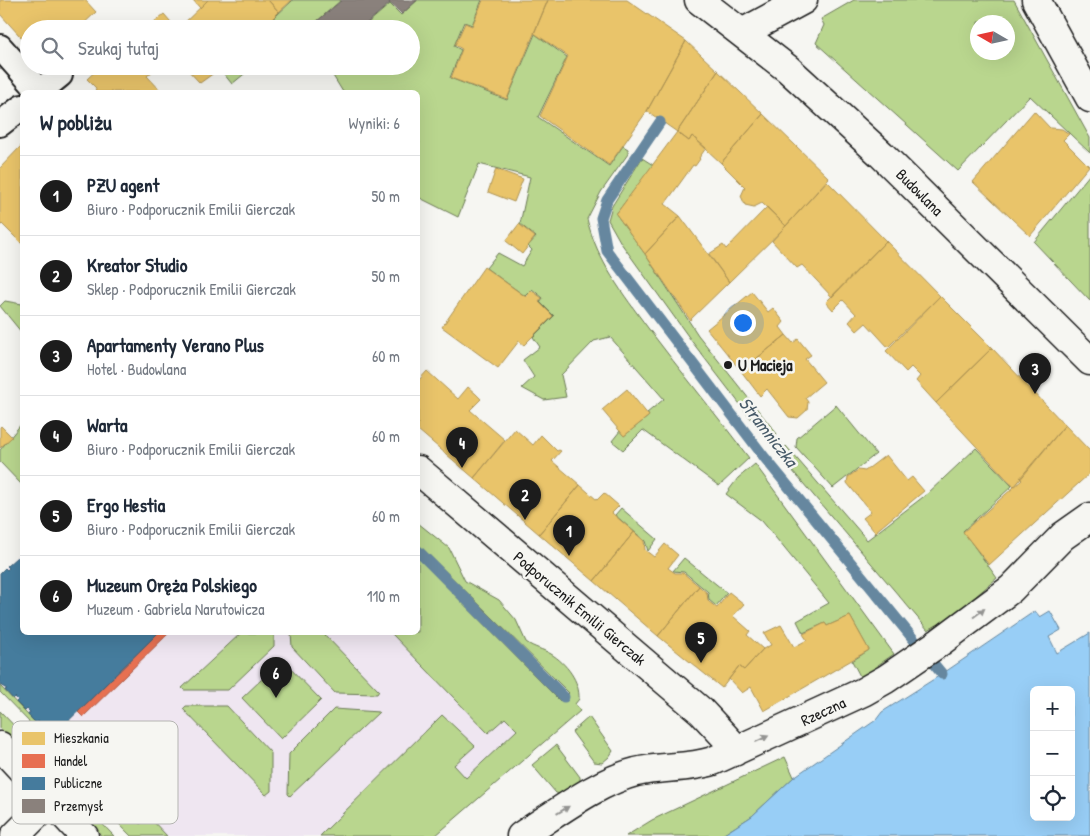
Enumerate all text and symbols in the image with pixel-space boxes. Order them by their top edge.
north arrow [970,15,1015,60]
search box [20,20,420,75]
icon: search [38,34,66,62]
text: Szukaj tutaj [78,35,159,61]
text: W pobliżu [40,108,112,137]
text: Wyniki: 6 [349,112,400,134]
street label: Budowlana [891,163,949,221]
text: PZU agent [87,172,159,198]
text: 1 [53,185,59,207]
text: 50 m [372,185,400,207]
text: Biuro · Podporucznik Emilii Gierczak [87,198,295,220]
text: Kreator Studio [87,252,187,278]
text: 2 [52,265,60,287]
text: 50 m [372,265,400,287]
text: Sklep · Podporucznik Emilii Gierczak [87,278,296,300]
your location [730,310,756,336]
text: Apartamenty Verano Plus [87,332,264,358]
text: 3 [52,345,60,367]
text: 60 m [372,345,400,367]
pin: 3 [1019,353,1051,394]
place label: U Macieja [738,354,793,376]
text: Hotel · Budowlana [87,358,186,380]
marker: U Macieja [722,359,734,371]
water label: Stramniczka [733,392,805,473]
text: Warta [87,412,127,438]
text: 4 [53,425,59,447]
text: 60 m [372,425,400,447]
pin: 4 [446,427,478,468]
text: Biuro · Podporucznik Emilii Gierczak [87,438,295,460]
pin: 2 [509,479,541,520]
text: Ergo Hestia [87,492,165,518]
text: 5 [53,505,59,527]
text: 60 m [372,505,400,527]
pin: 1 [553,515,585,556]
text: Biuro · Podporucznik Emilii Gierczak [87,518,295,540]
street label: Podporucznik Emilii Gierczak [509,546,651,670]
text: Muzeum Oręża Polskiego [87,572,257,598]
text: 6 [53,585,59,607]
text: 110 m [367,585,400,607]
text: Muzeum · Gabriela Narutowicza [87,598,264,620]
one-way arrow [972,608,986,618]
pin: 5 [685,622,717,663]
pin: 6 [260,657,292,698]
map controls [1030,686,1075,821]
button: + [1030,686,1075,731]
street label: Rzeczna [797,691,849,731]
legend [12,721,178,824]
text: Mieszkania [54,728,109,747]
button: − [1030,731,1075,776]
one-way arrow [755,735,769,743]
text: Handel [54,751,87,770]
text: Publiczne [54,773,103,792]
button: locate [1030,776,1075,821]
text: Przemysł [54,796,104,816]
one-way arrow [556,806,569,815]

